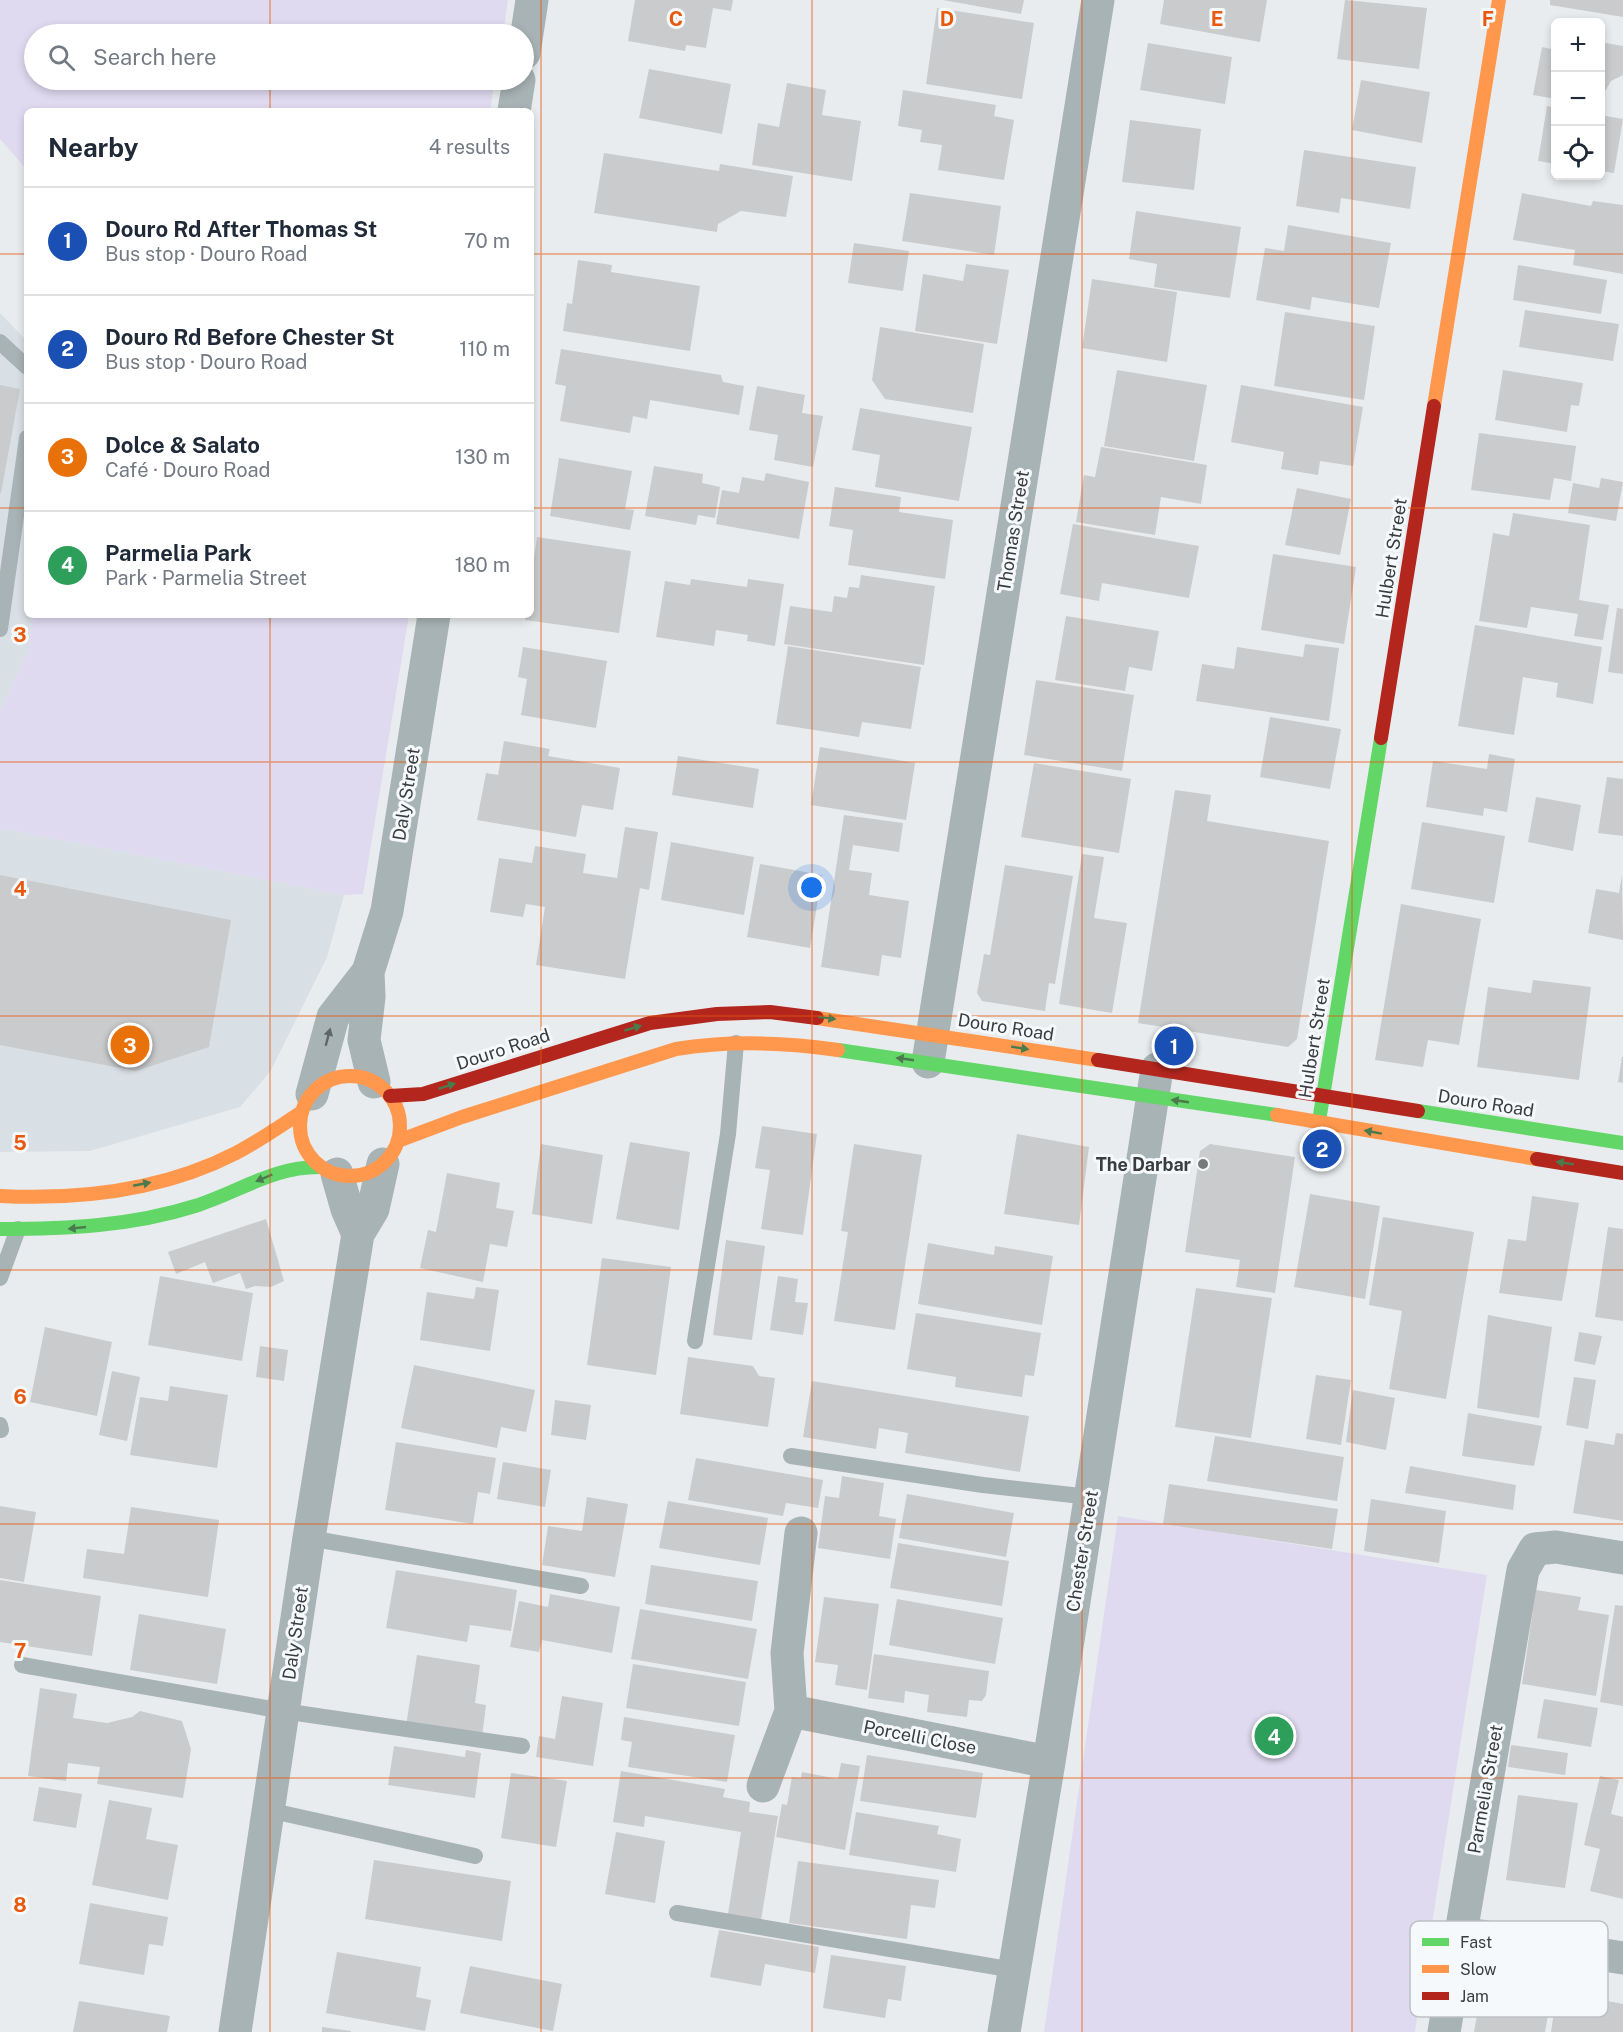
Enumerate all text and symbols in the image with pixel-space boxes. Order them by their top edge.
text: C [669,7,683,31]
text: D [940,7,954,31]
text: E [1211,7,1223,31]
text: F [1482,7,1494,31]
map controls [1551,18,1605,180]
button: + [1551,18,1605,72]
search box [24,24,534,90]
icon: search [45,41,78,74]
text: Search here [93,44,217,70]
button: − [1551,72,1605,126]
button: locate [1551,126,1605,180]
text: Nearby [48,132,138,163]
text: 4 results [429,135,510,159]
text: Douro Rd After Thomas St [105,216,377,242]
text: 1 [63,229,72,253]
text: 70 m [464,229,510,253]
text: Bus stop · Douro Road [105,242,308,266]
text: Douro Rd Before Chester St [105,324,395,350]
text: 2 [61,337,74,361]
text: 110 m [459,337,510,361]
text: Bus stop · Douro Road [105,350,308,374]
text: Dolce & Salato [105,432,260,458]
text: 3 [61,445,74,469]
text: 130 m [455,445,510,469]
text: Café · Douro Road [105,458,270,482]
street label: Thomas Street [993,469,1033,593]
street label: Hulbert Street [1371,496,1411,620]
text: Parmelia Park [105,540,252,566]
text: 4 [61,553,74,577]
text: 180 m [455,553,510,577]
text: Park · Parmelia Street [105,566,307,590]
text: 3 [13,623,27,647]
street label: Daly Street [388,746,424,842]
your location [797,873,826,902]
text: 4 [13,877,27,901]
street label: Hulbert Street [1294,976,1334,1100]
street label: Douro Road [956,1009,1056,1045]
one-way arrow [817,1014,836,1023]
pin: 3 [110,1022,150,1068]
one-way arrow [625,1023,643,1032]
street label: Douro Road [454,1024,552,1074]
pin: 1 [1154,1024,1194,1068]
one-way arrow [324,1028,333,1046]
one-way arrow [1010,1043,1029,1052]
one-way arrow [895,1054,914,1063]
one-way arrow [438,1081,456,1090]
street label: Douro Road [1436,1085,1536,1121]
one-way arrow [1171,1096,1190,1105]
pin: 2 [1302,1126,1342,1172]
one-way arrow [1363,1127,1382,1136]
text: 5 [13,1131,27,1155]
place label: The Darbar [1096,1154,1192,1175]
marker: The Darbar [1196,1157,1210,1171]
one-way arrow [1556,1159,1575,1168]
one-way arrow [255,1173,273,1183]
one-way arrow [132,1179,151,1188]
one-way arrow [68,1223,87,1233]
text: 6 [13,1385,27,1409]
street label: Chester Street [1062,1489,1102,1613]
street label: Daly Street [278,1585,312,1681]
text: 7 [14,1639,26,1663]
pin: 4 [1254,1714,1294,1758]
street label: Porcelli Close [862,1716,978,1758]
street label: Parmelia Street [1463,1723,1507,1855]
text: 8 [13,1893,27,1917]
legend [1410,1921,1608,2017]
text: Fast [1460,1933,1492,1952]
text: Slow [1460,1960,1497,1979]
text: Jam [1460,1987,1489,2006]

